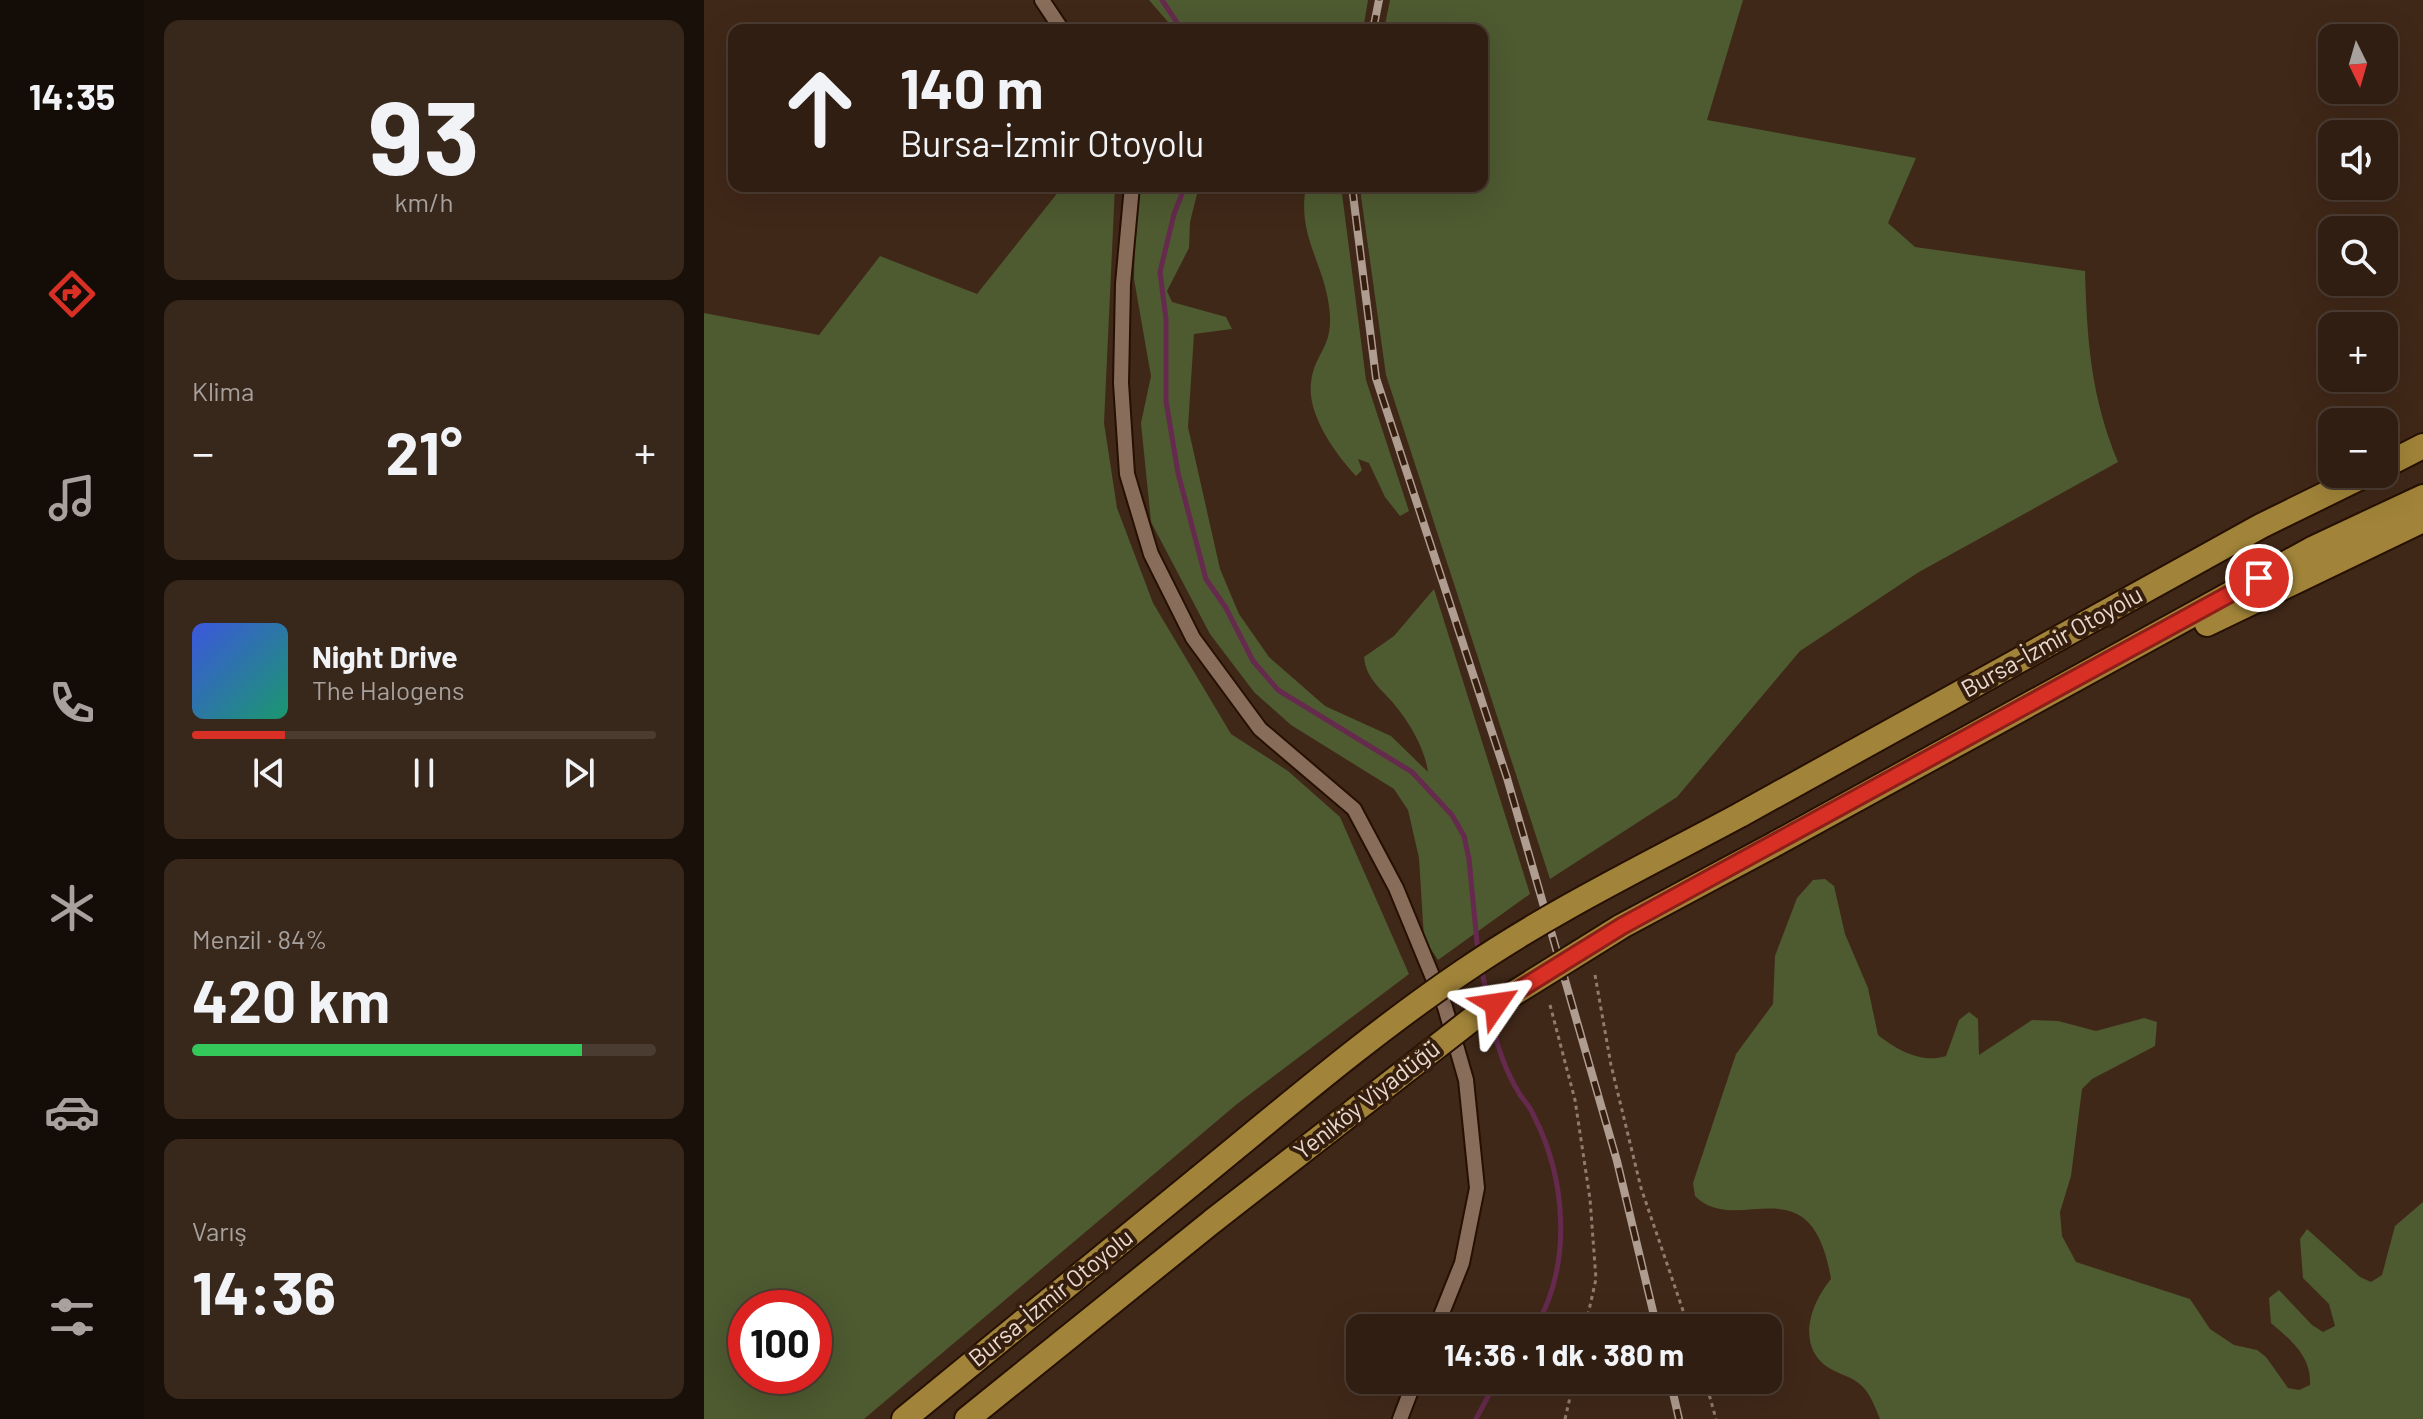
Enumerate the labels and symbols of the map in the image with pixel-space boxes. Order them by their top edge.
north arrow [2318,24,2398,104]
pin [2225,544,2293,612]
street label: Bursa-İzmir Otoyolu [1956,579,2147,703]
position arrow [1454,962,1538,1046]
street label: Yeniköy Viyadüğü [1287,1033,1445,1165]
street label: Bursa-İzmir Otoyolu [962,1222,1138,1372]
speed limit sign: 100 [728,1290,832,1394]

